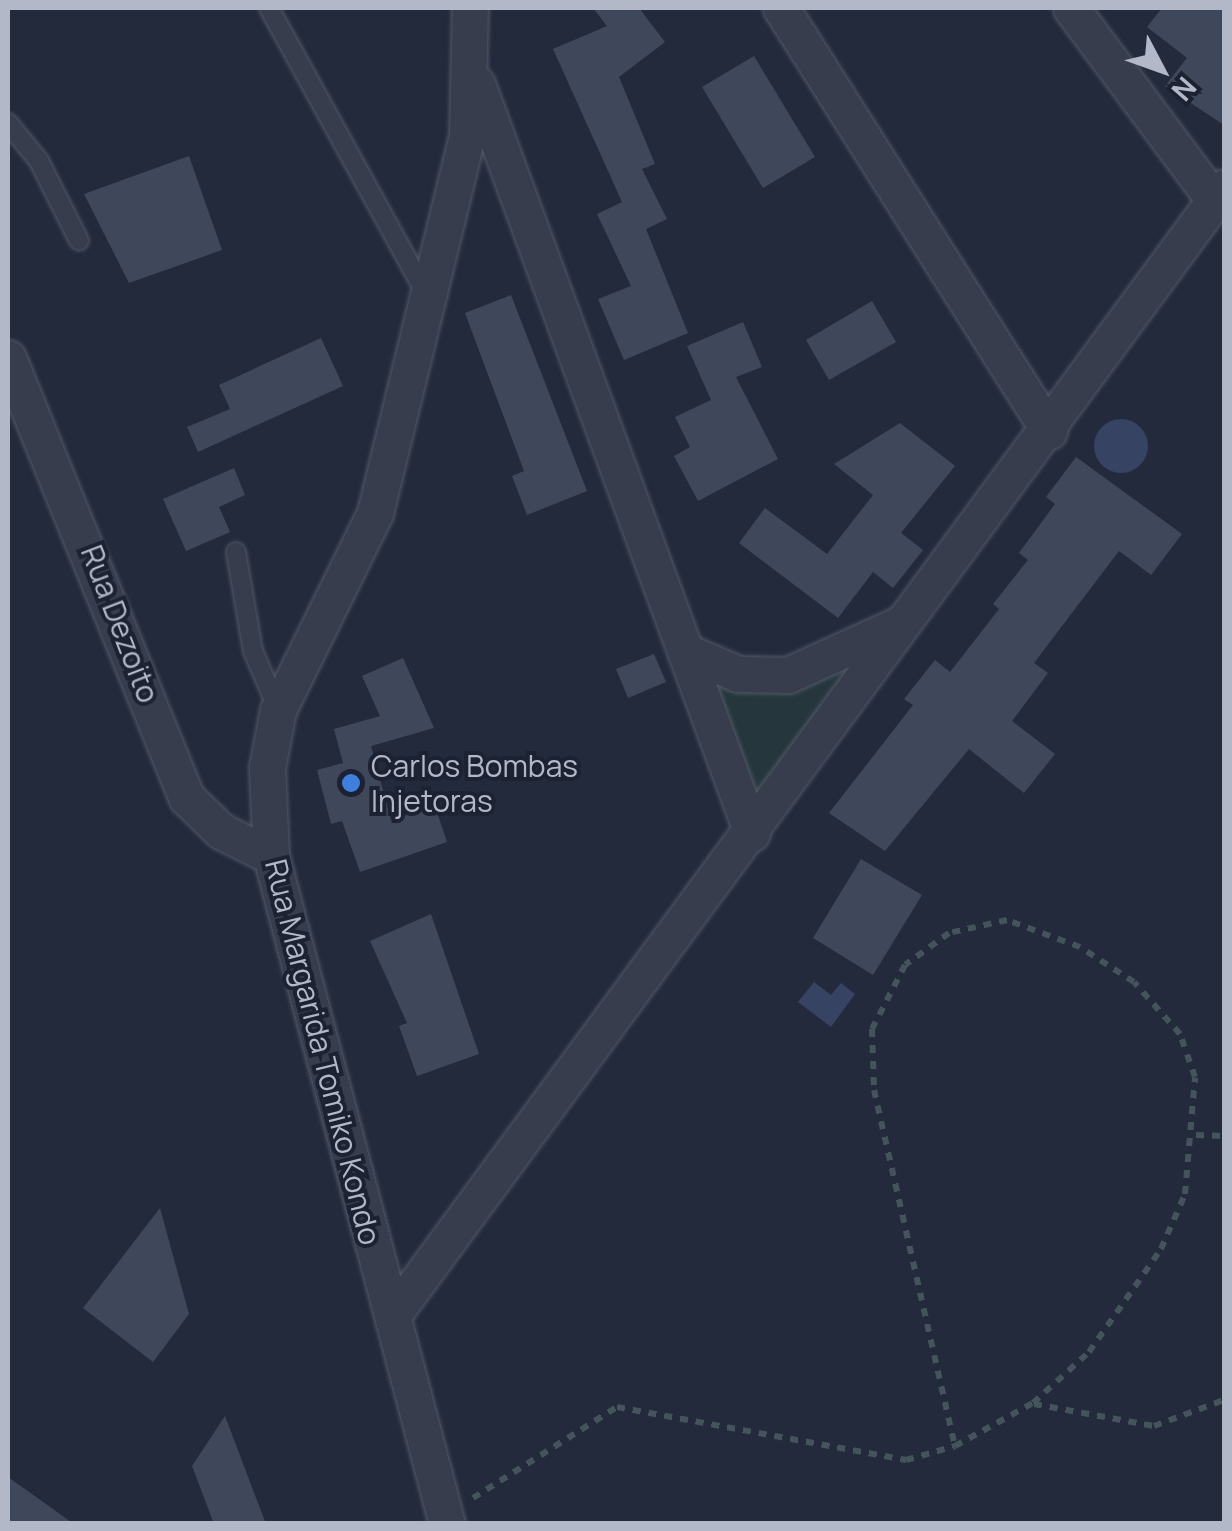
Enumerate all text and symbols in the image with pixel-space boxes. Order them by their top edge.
north arrow [1112,20,1212,120]
text: N [1164,70,1206,110]
street label: Rua Dezoito [74,540,166,708]
place label: Carlos Bombas Injetoras [371,748,578,818]
marker: Carlos Bombas Injetoras [340,772,362,794]
street label: Rua Margarida Tomiko Kondo [258,856,388,1248]

